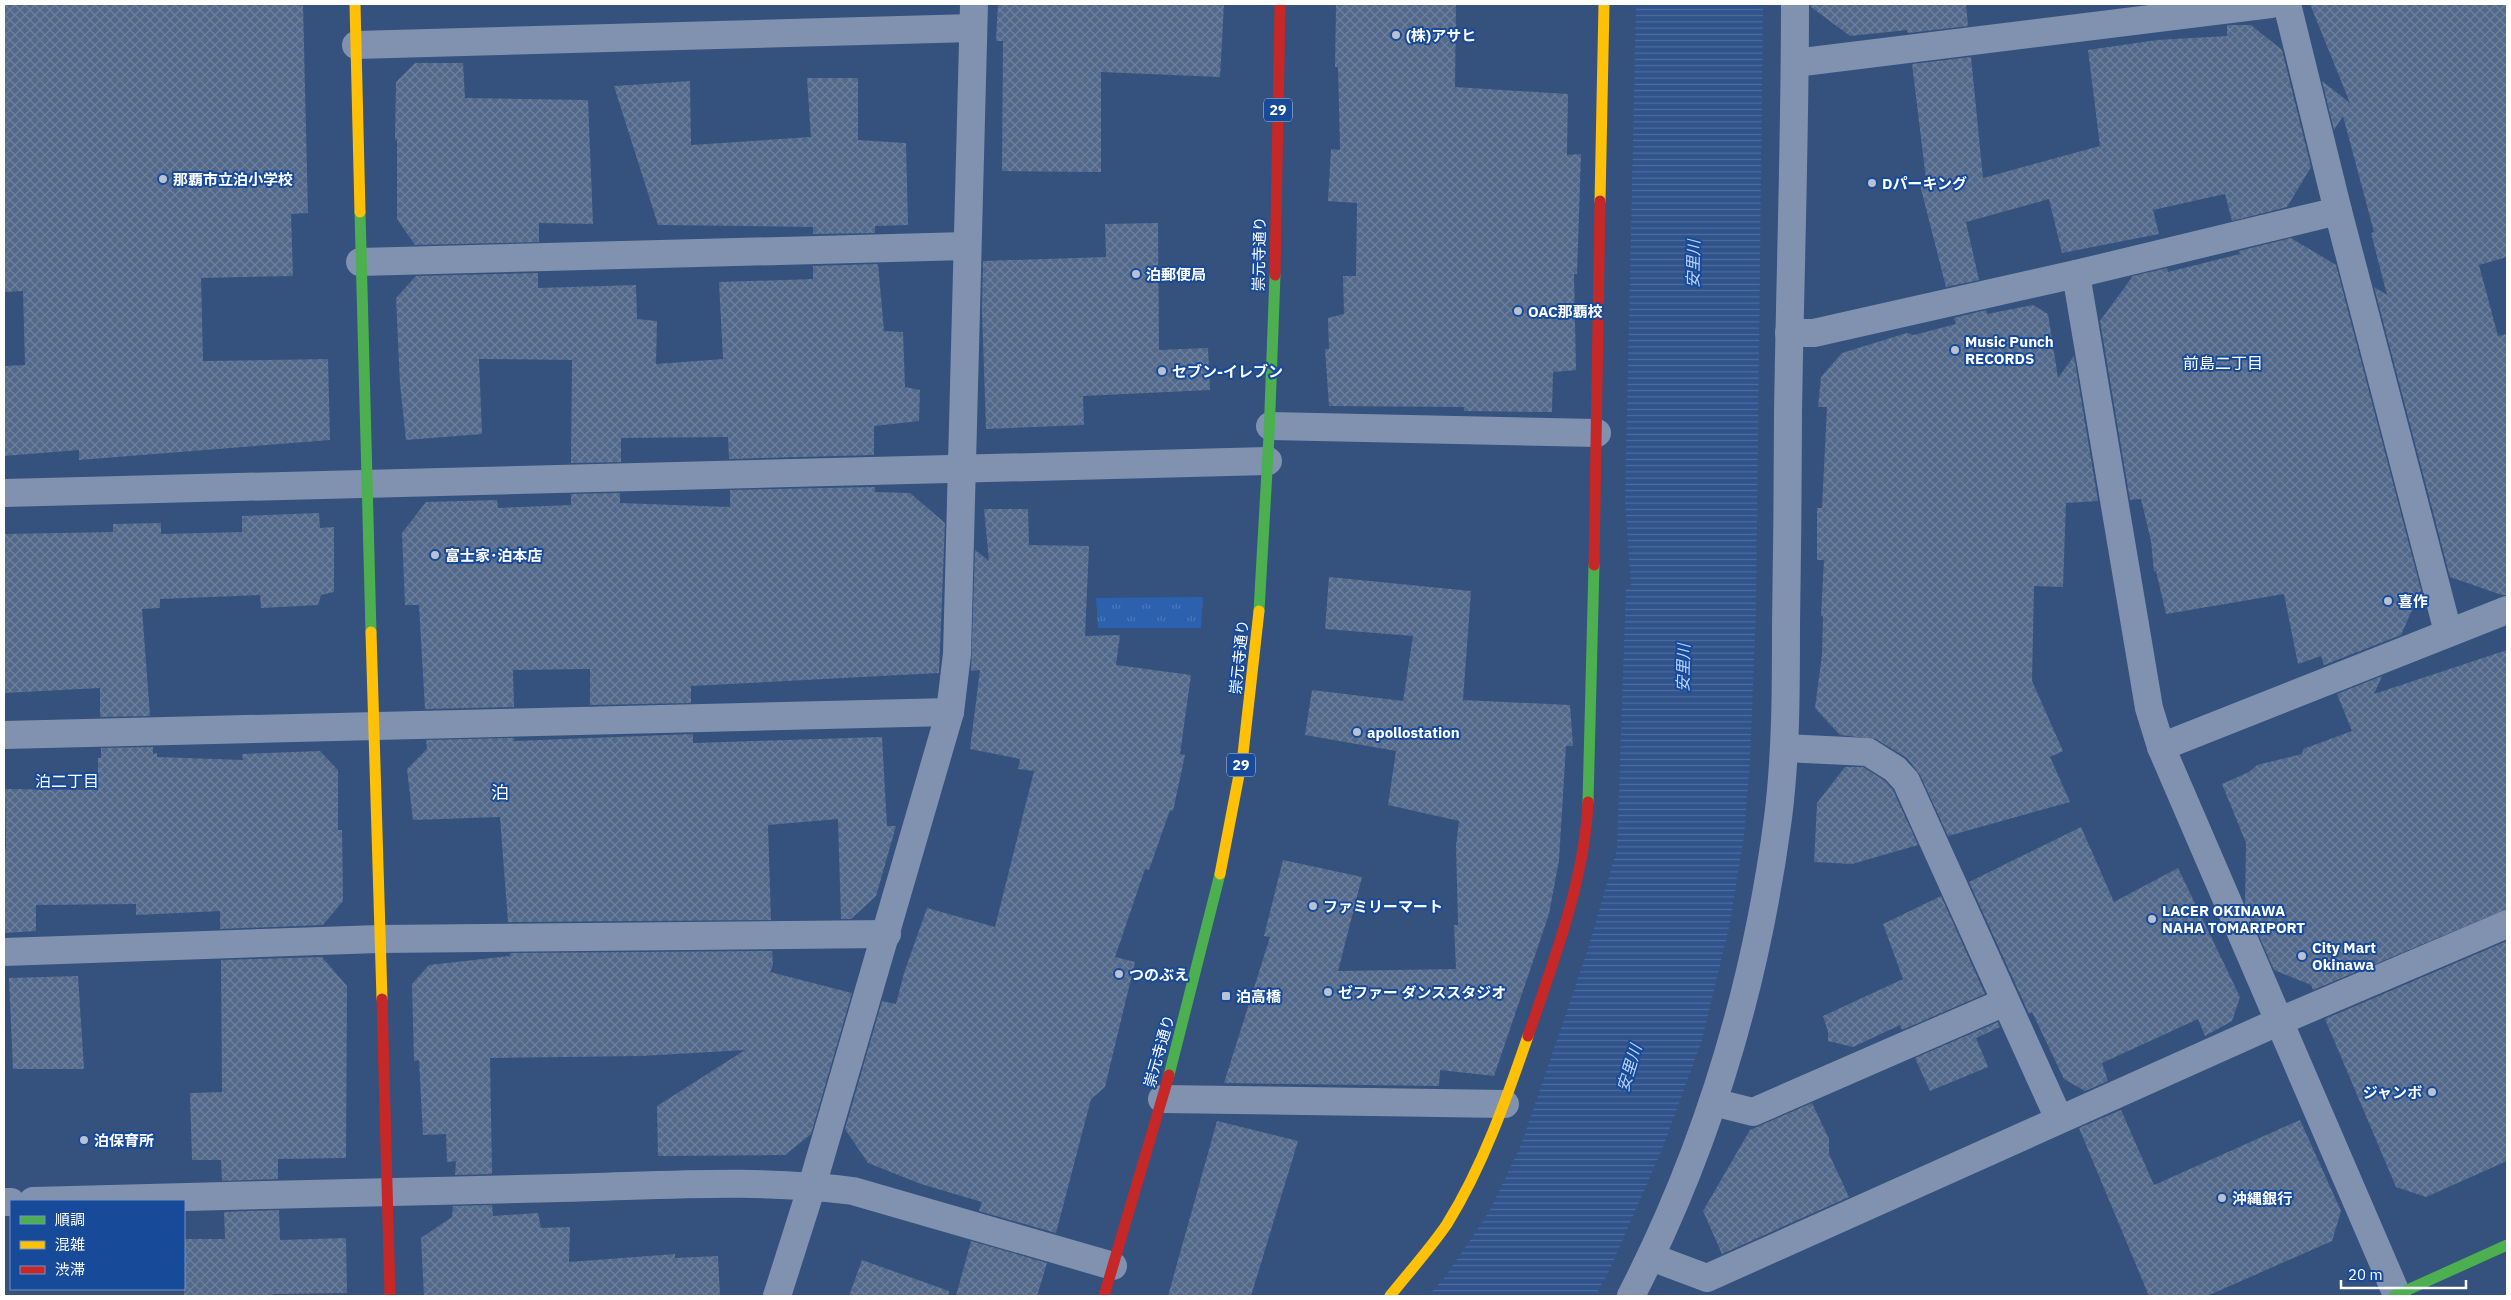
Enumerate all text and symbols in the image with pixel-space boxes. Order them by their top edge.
place label: (株)アサヒ [1406,26,1476,45]
marker: (株)アサヒ [1390,29,1402,41]
road number: 29 [1264,98,1292,122]
place label: 那覇市立泊小学校 [173,170,293,189]
marker: 那覇市立泊小学校 [157,173,169,185]
place label: Dパーキング [1882,174,1967,193]
marker: Dパーキング [1866,177,1878,189]
street label: 崇元寺通り [1249,216,1269,292]
water label: 安里川 [1683,238,1703,288]
place label: 泊郵便局 [1146,265,1206,284]
marker: 泊郵便局 [1130,268,1142,280]
place label: OAC那覇校 [1528,302,1603,321]
marker: OAC那覇校 [1512,305,1524,317]
place label: Music Punch RECORDS [1965,332,2054,368]
marker: Music Punch RECORDS [1949,344,1961,356]
district label: 前島二丁目 [2183,353,2263,373]
place label: セブン-イレブン [1172,362,1283,381]
marker: セブン-イレブン [1156,365,1168,377]
place label: 富士家･泊本店 [445,546,543,565]
marker: 富士家･泊本店 [429,549,441,561]
place label: 喜作 [2398,592,2428,611]
marker: 喜作 [2382,595,2394,607]
street label: 崇元寺通り [1226,619,1252,695]
water label: 安里川 [1673,642,1693,692]
place label: apollostation [1367,723,1460,742]
marker: apollostation [1351,726,1363,738]
road number: 29 [1227,754,1255,776]
district label: 泊二丁目 [35,771,99,791]
district label: 泊 [491,781,509,804]
place label: ファミリーマート [1323,897,1443,916]
marker: ファミリーマート [1307,900,1319,912]
place label: LACER OKINAWA NAHA TOMARIPORT [2162,901,2305,937]
marker: LACER OKINAWA NAHA TOMARIPORT [2146,913,2158,925]
place label: City Mart Okinawa [2312,938,2376,974]
marker: City Mart Okinawa [2296,950,2308,962]
place label: つのぶえ [1129,965,1189,984]
marker: つのぶえ [1113,968,1125,980]
place label: ゼファー ダンススタジオ [1338,983,1506,1002]
marker: ゼファー ダンススタジオ [1322,986,1334,998]
place label: 泊高橋 [1236,987,1282,1006]
marker: 泊高橋 [1220,990,1232,1002]
street label: 崇元寺通り [1140,1012,1178,1090]
water label: 安里川 [1612,1040,1646,1094]
place label: ジャンボ [2363,1083,2422,1102]
marker: ジャンボ [2426,1086,2438,1098]
place label: 泊保育所 [94,1131,154,1150]
marker: 泊保育所 [78,1134,90,1146]
place label: 沖縄銀行 [2232,1189,2292,1208]
marker: 沖縄銀行 [2216,1192,2228,1204]
legend [10,1200,185,1290]
text: 順調 [55,1210,85,1229]
text: 混雑 [55,1235,85,1254]
scale bar [2341,1258,2466,1290]
text: 渋滞 [55,1260,85,1279]
text: 20 m [2348,1265,2383,1284]

